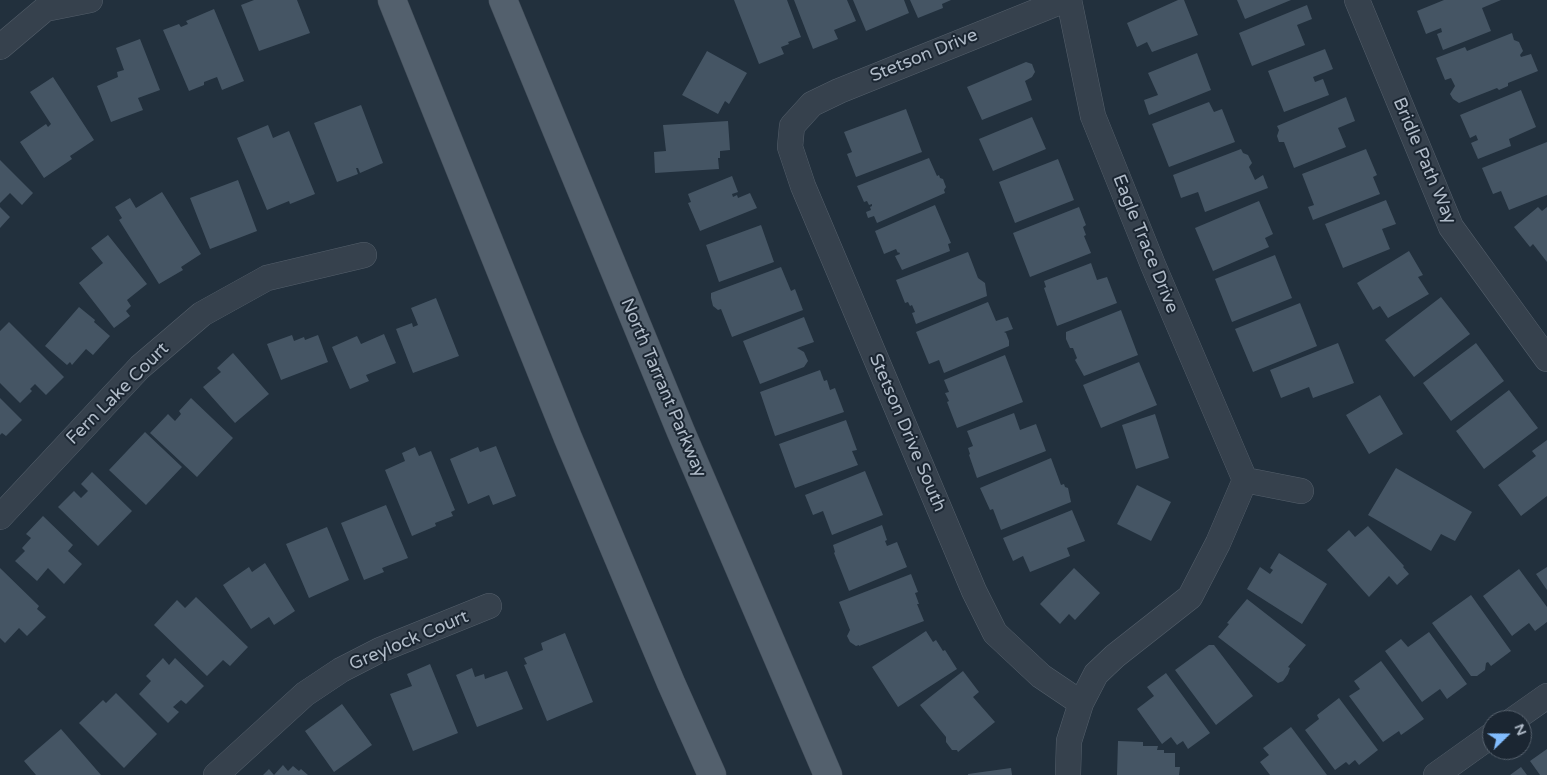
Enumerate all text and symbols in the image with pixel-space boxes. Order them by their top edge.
street label: Stetson Drive [867,25,981,87]
street label: Bridle Path Way [1388,94,1460,228]
street label: Eagle Trace Drive [1107,171,1183,317]
street label: North Tarrant Parkway [615,295,711,481]
street label: Fern Lake Court [62,338,174,450]
street label: Stetson Drive South [864,351,950,515]
street label: Greylock Court [346,606,472,676]
north arrow [1482,710,1532,760]
text: N [1510,721,1530,738]

